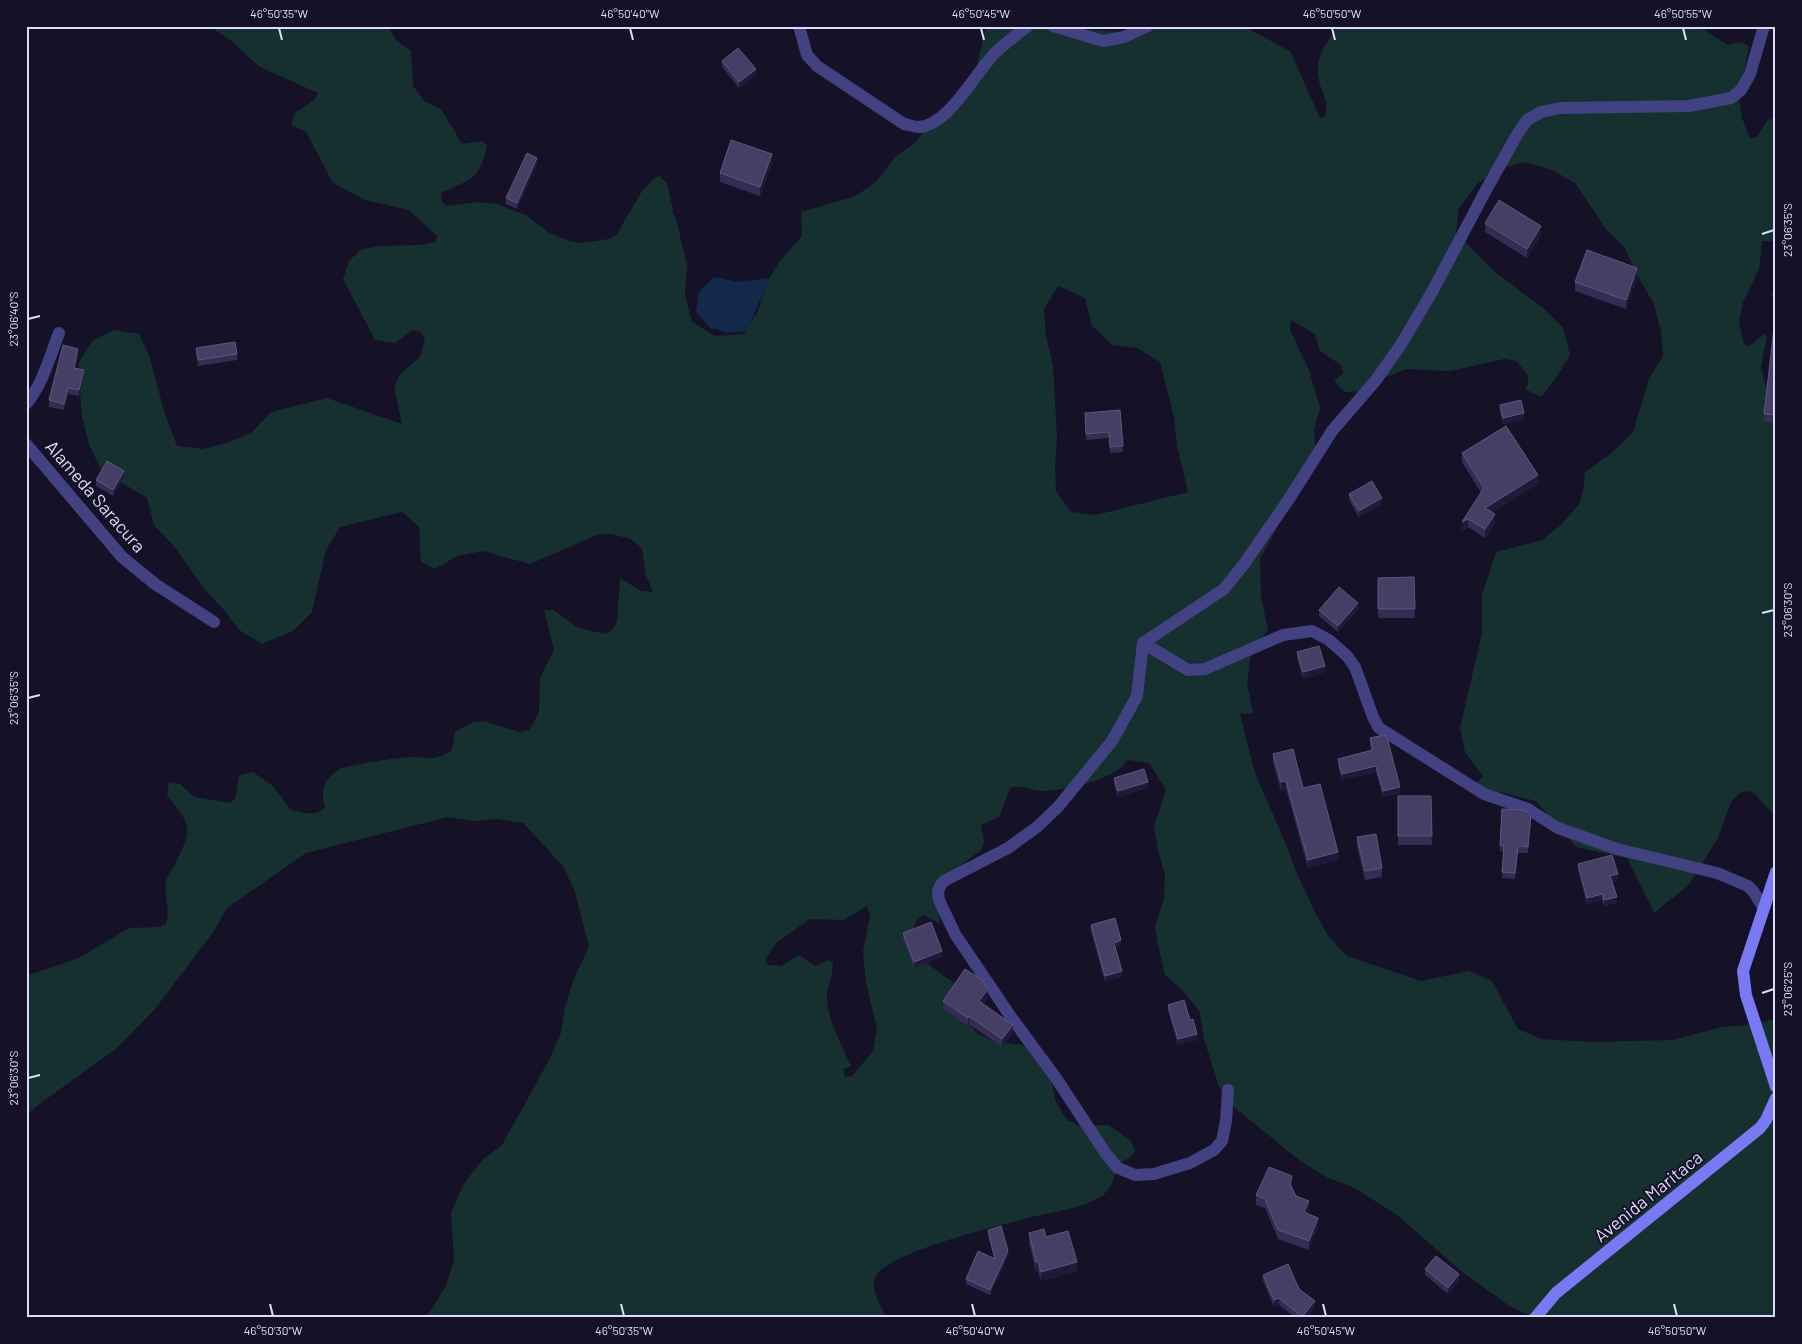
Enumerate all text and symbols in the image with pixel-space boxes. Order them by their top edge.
text: 46°50'35"W [250,6,308,20]
text: 46°50'40"W [601,6,660,20]
text: 46°50'45"W [952,6,1011,20]
text: 46°50'50"W [1303,6,1362,20]
text: 46°50'55"W [1654,6,1712,20]
text: 23°06'35"S [1780,203,1794,257]
text: 23°06'40"S [6,291,20,347]
street label: Alameda Saracura [41,435,151,557]
text: 23°06'30"S [1780,583,1794,637]
text: 23°06'35"S [6,671,20,725]
text: 23°06'25"S [1780,962,1794,1016]
text: 23°06'30"S [6,1051,20,1105]
street label: Avenida Maritaca [1590,1146,1706,1246]
text: 46°50'30"W [244,1323,303,1337]
text: 46°50'35"W [595,1323,653,1337]
text: 46°50'40"W [946,1323,1005,1337]
text: 46°50'45"W [1297,1323,1356,1337]
text: 46°50'50"W [1648,1323,1707,1337]

